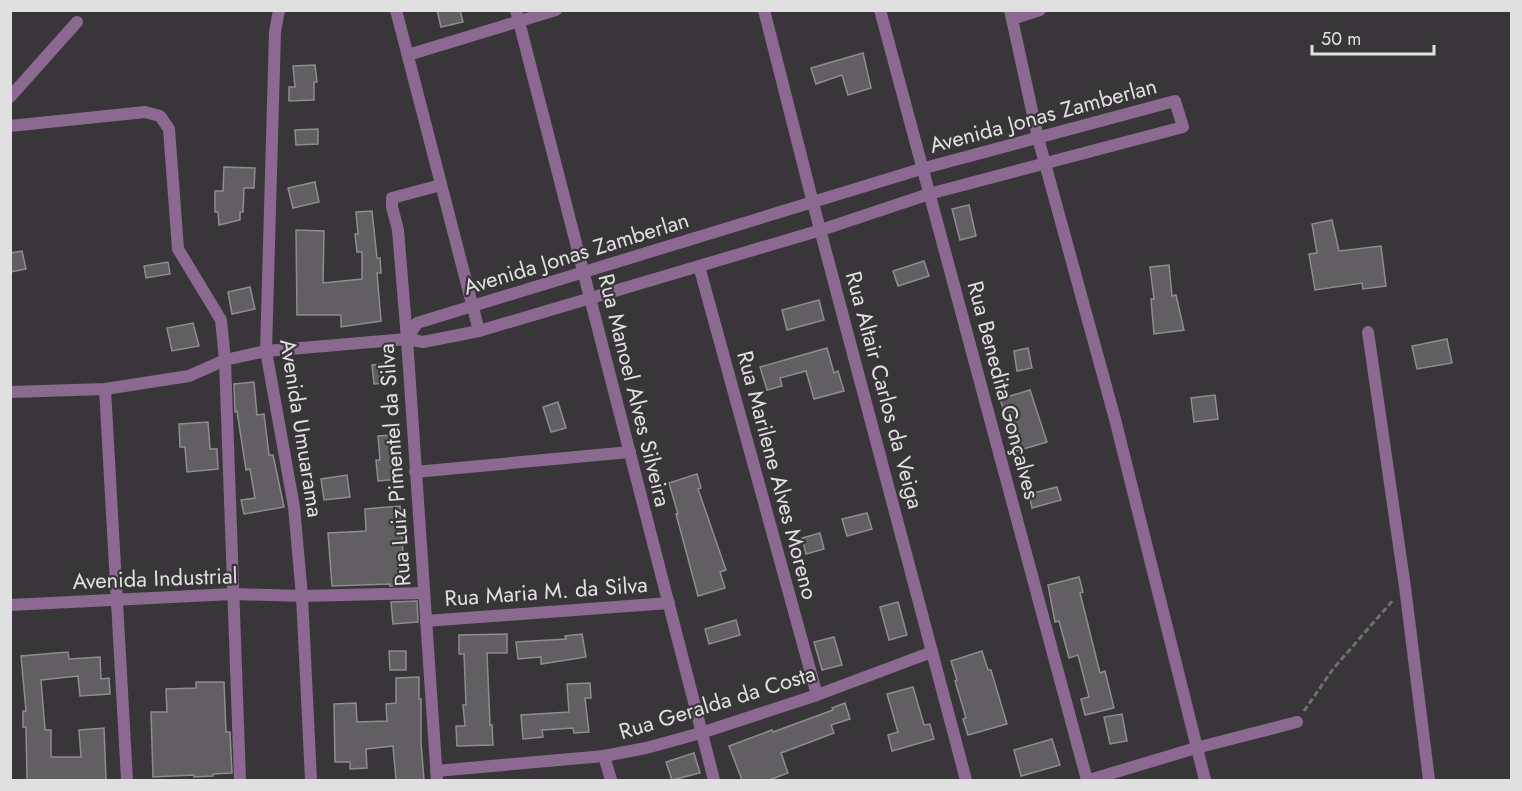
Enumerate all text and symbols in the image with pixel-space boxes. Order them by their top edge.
scale bar [1312,18,1434,56]
text: 50 m [1321,26,1361,52]
street label: Avenida Jonas Zamberlan [926,69,1160,161]
street label: Avenida Jonas Zamberlan [459,203,693,303]
street label: Rua Altair Carlos da Veiga [838,268,932,512]
street label: Rua Manoel Alves Silveira [591,270,679,510]
street label: Rua Benedita Gonçalves [959,277,1049,503]
street label: Avenida Umuarama [272,337,332,519]
street label: Rua Luiz Pimentel da Silva [370,342,418,588]
street label: Rua Marilene Alves Moreno [729,347,827,603]
street label: Avenida Industrial [72,559,238,597]
street label: Rua Maria M. da Silva [443,568,649,614]
street label: Rua Geralda da Costa [615,657,819,747]

